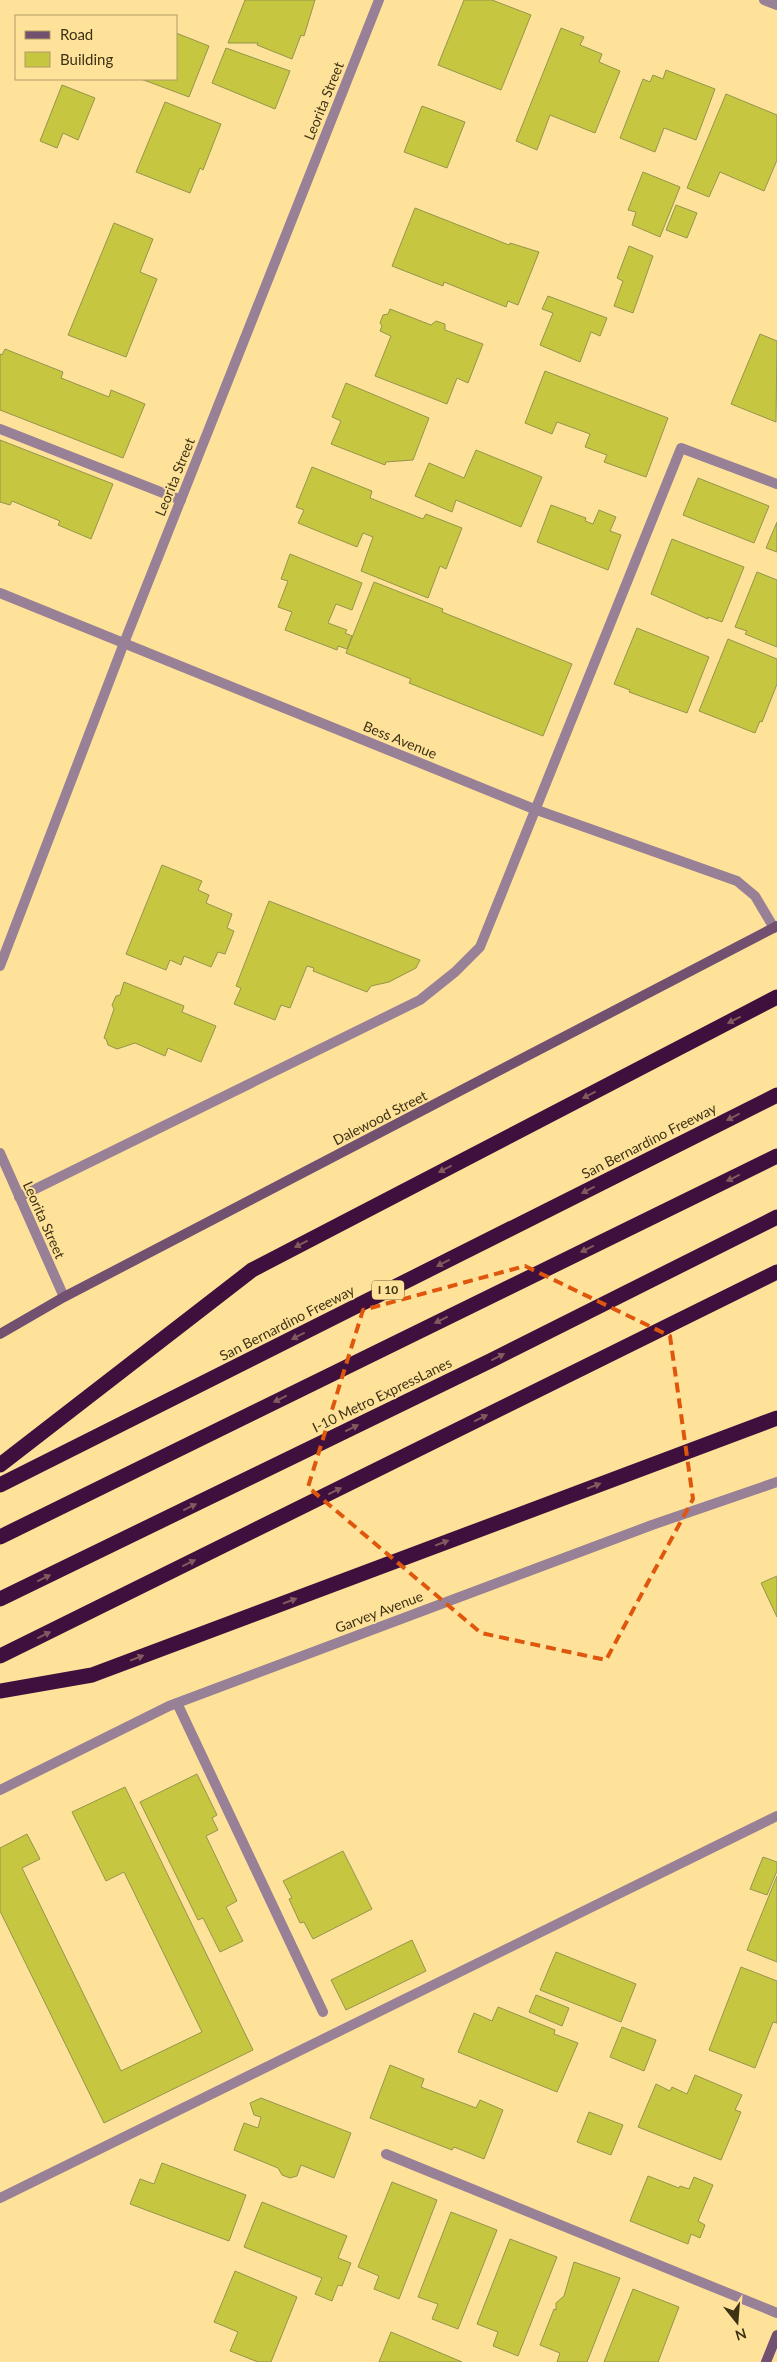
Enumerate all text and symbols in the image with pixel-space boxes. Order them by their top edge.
legend [15,15,178,80]
text: Road [60,25,93,43]
text: Building [60,50,113,68]
street label: Leorita Street [300,59,347,142]
street label: Leorita Street [151,435,198,518]
street label: Bess Avenue [361,717,440,762]
one-way arrow [726,1016,741,1024]
street label: Dalewood Street [330,1087,430,1149]
one-way arrow [582,1091,597,1099]
street label: San Bernardino Freeway [578,1099,720,1182]
one-way arrow [726,1113,741,1121]
one-way arrow [438,1165,452,1173]
one-way arrow [726,1174,740,1182]
street label: Leorita Street [20,1178,69,1261]
one-way arrow [581,1186,595,1194]
one-way arrow [294,1240,308,1248]
one-way arrow [580,1245,594,1253]
one-way arrow [436,1259,450,1267]
road number: I 10 [372,1280,404,1300]
street label: San Bernardino Freeway [216,1281,358,1364]
one-way arrow [434,1316,448,1324]
one-way arrow [290,1332,305,1340]
street label: I-10 Metro ExpressLanes [309,1353,454,1436]
one-way arrow [491,1353,505,1361]
one-way arrow [273,1396,287,1404]
one-way arrow [473,1414,488,1423]
one-way arrow [345,1424,359,1432]
one-way arrow [587,1482,601,1490]
one-way arrow [328,1486,342,1494]
one-way arrow [183,1502,197,1510]
one-way arrow [435,1539,449,1547]
one-way arrow [182,1559,196,1567]
one-way arrow [37,1573,51,1581]
street label: Garvey Avenue [332,1587,425,1636]
one-way arrow [282,1596,297,1604]
one-way arrow [37,1631,51,1639]
one-way arrow [130,1654,145,1661]
north arrow [712,2297,762,2347]
text: N [733,2325,749,2345]

